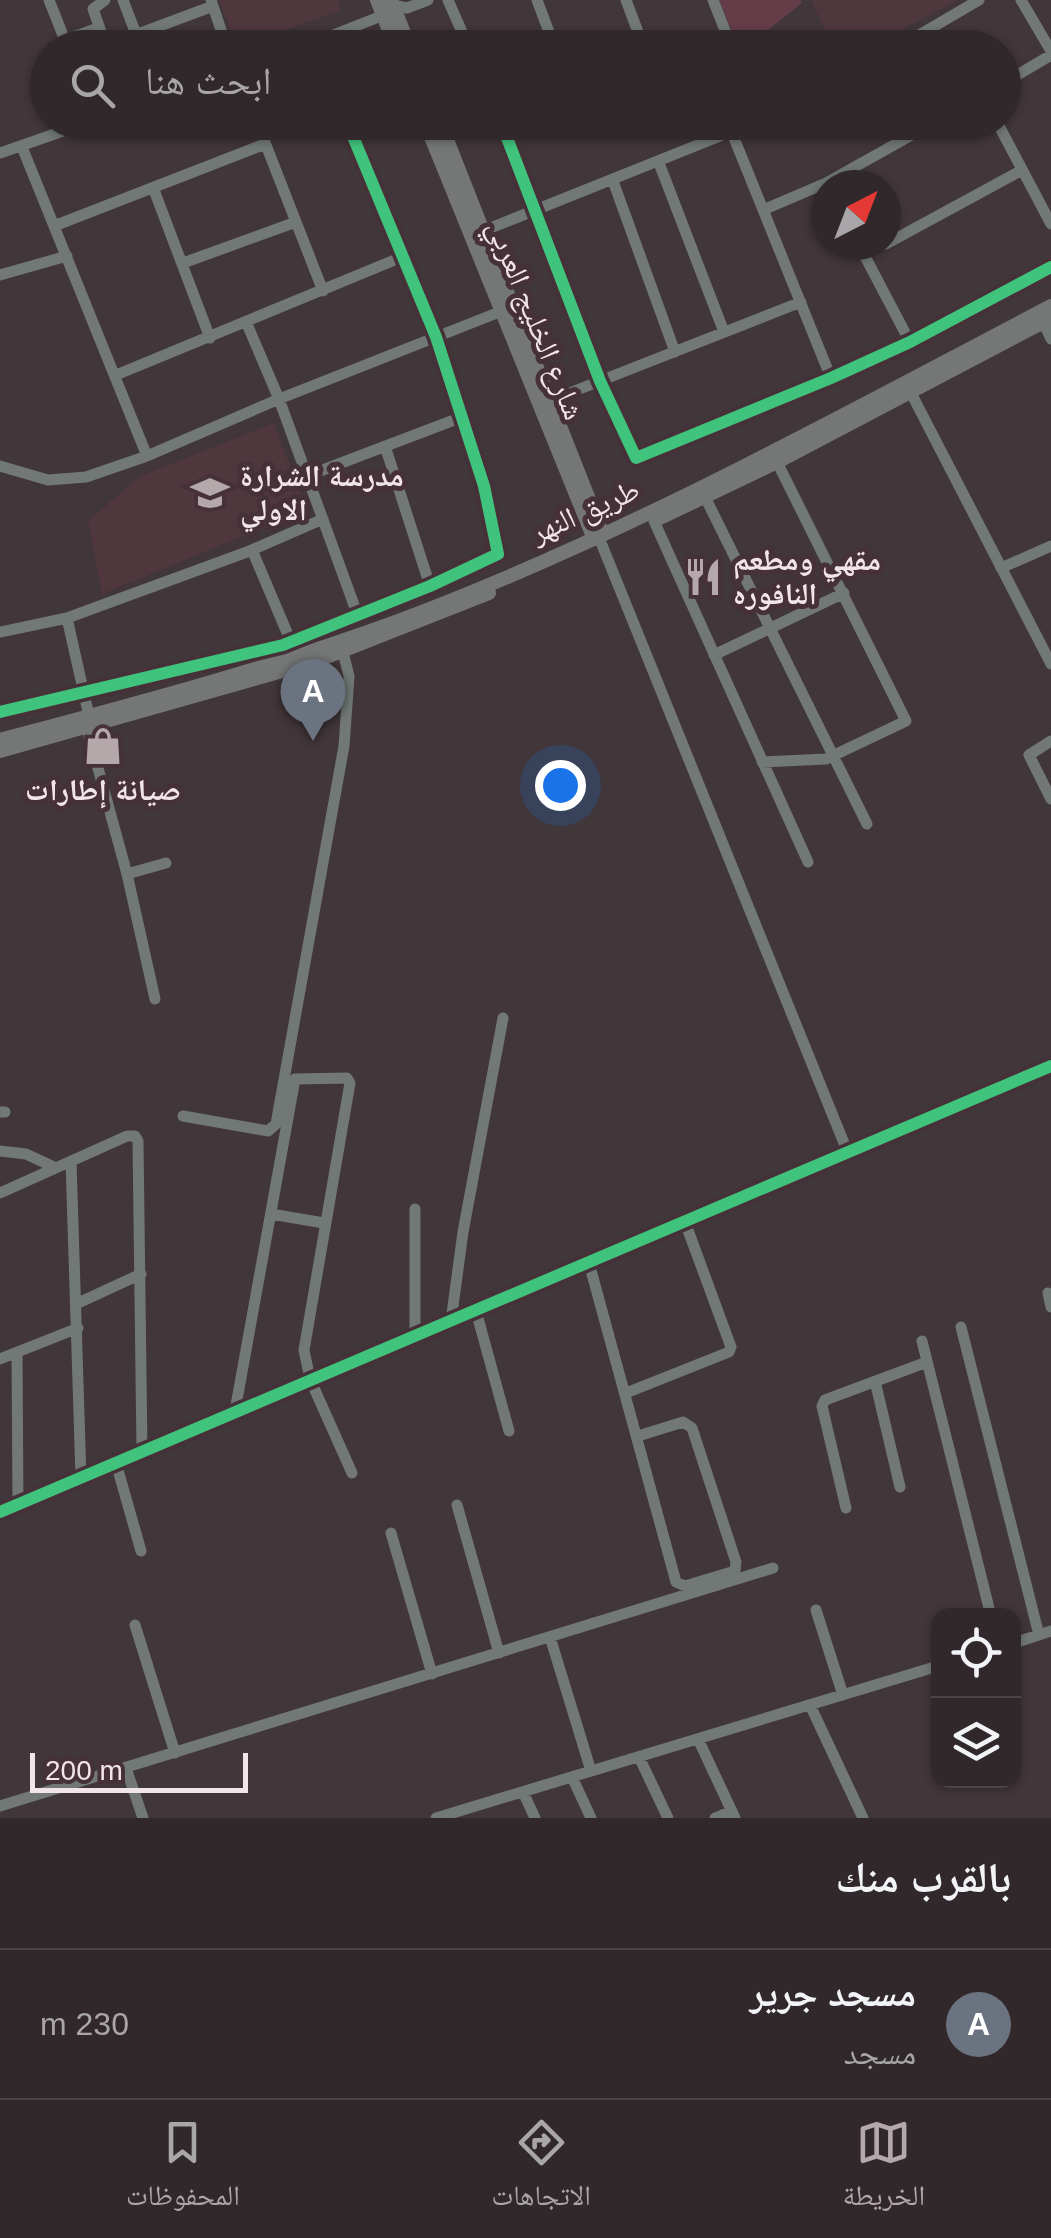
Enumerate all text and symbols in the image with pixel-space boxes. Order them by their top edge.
search box [30,30,1021,140]
icon: search [65,58,120,113]
text: ابحث هنا [145,60,271,102]
north arrow [811,170,901,260]
street label: شارع الخليج العربي [474,215,592,427]
place label: مدرسة الشرارة الاولي [240,459,404,533]
school or university icon: مدرسة الشرارة الاولي [189,472,231,514]
street label: طريق النهر [524,472,645,551]
place label: مقهي ومطعم النافوره [733,543,881,611]
restaurant icon: مقهي ومطعم النافوره [682,556,724,598]
pin: A [280,658,346,741]
shop icon: صيانة إطارات [82,725,124,767]
your location [535,760,586,811]
place label: صيانة إطارات [25,773,181,809]
map controls [931,1608,1021,1788]
button: locate [931,1608,1021,1698]
button: layers [931,1698,1021,1788]
scale bar [30,1748,248,1792]
text: 200 m [45,1755,123,1786]
text: بالقرب منك [835,1854,1011,1901]
text: مسجد جرير [750,1972,916,2014]
text: 230 m [40,2006,129,2042]
text: A [967,2006,990,2042]
text: مسجد [844,2035,916,2071]
tab: المحفوظات [126,2115,240,2223]
tab: الاتجاهات [492,2115,591,2223]
tab: الخريطة [843,2115,925,2223]

